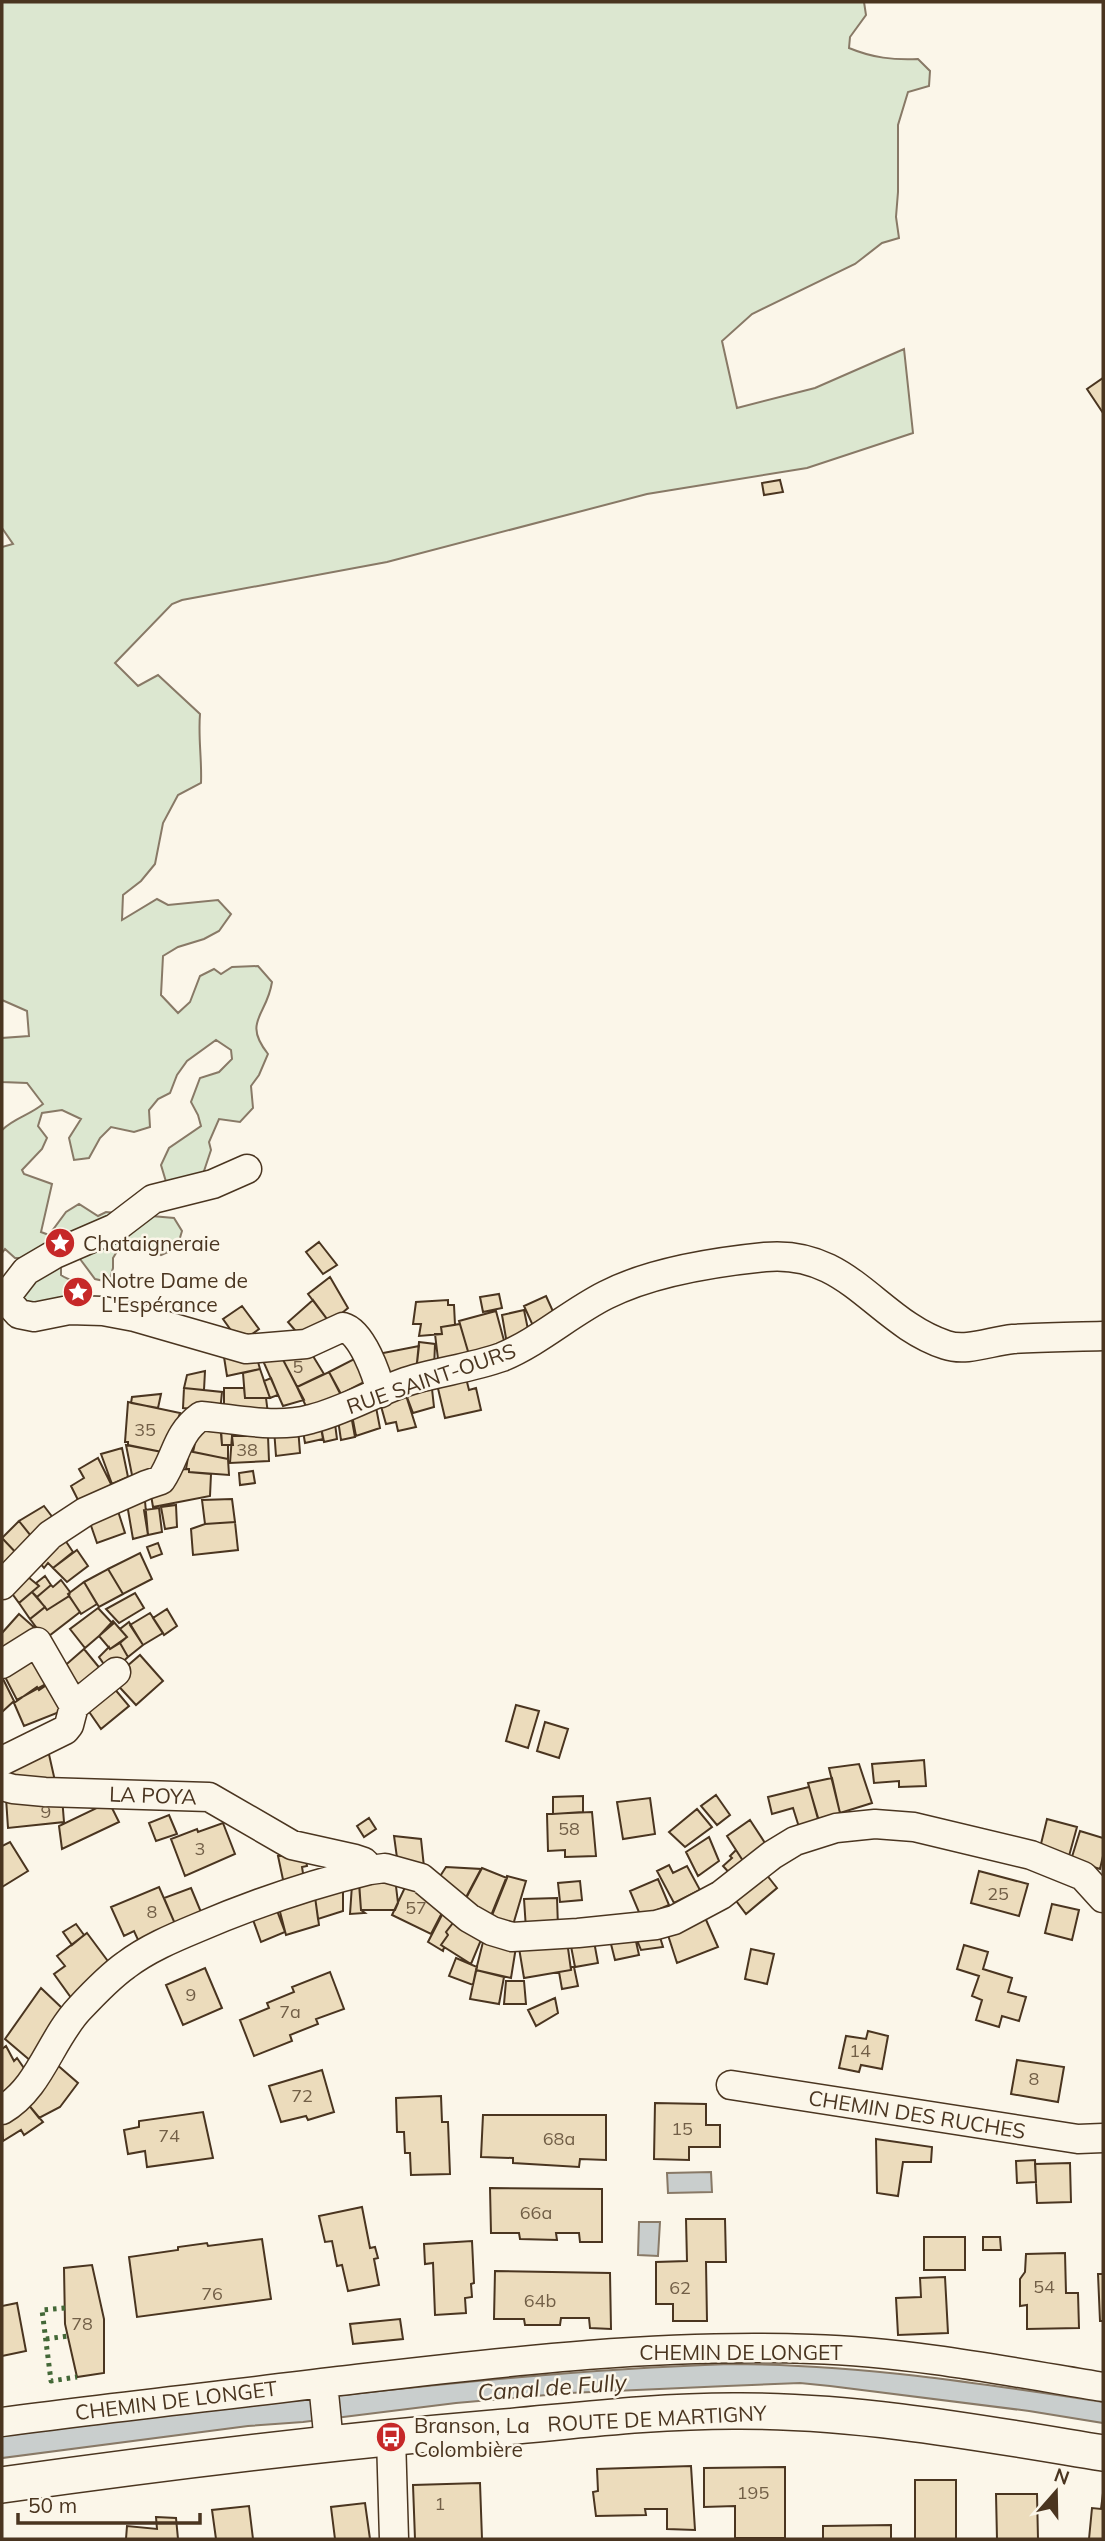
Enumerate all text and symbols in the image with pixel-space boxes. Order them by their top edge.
place icon: Chataigneraie [43,1226,77,1260]
place label: Chataigneraie [83,1230,220,1256]
place label: Notre Dame de L'Espérance [101,1267,248,1317]
place icon: Notre Dame de L'Espérance [61,1275,95,1309]
street label: RUE SAINT-OURS [343,1337,519,1419]
house number: 5 [293,1355,304,1378]
house number: 35 [134,1418,156,1441]
house number: 38 [236,1438,258,1461]
street label: LA POYA [109,1780,198,1810]
house number: 9 [41,1800,51,1823]
house number: 58 [558,1817,580,1840]
house number: 3 [195,1837,205,1860]
house number: 25 [987,1882,1009,1905]
house number: 57 [405,1896,427,1919]
house number: 8 [147,1900,157,1923]
house number: 9 [186,1983,196,2006]
house number: 7a [279,2000,301,2023]
house number: 14 [849,2039,871,2062]
house number: 8 [1029,2067,1039,2090]
house number: 72 [291,2084,313,2107]
street label: CHEMIN DES RUCHES [807,2084,1027,2144]
house number: 15 [671,2117,693,2140]
house number: 74 [158,2124,180,2147]
house number: 68a [543,2127,575,2150]
house number: 66a [520,2201,552,2224]
house number: 54 [1033,2275,1055,2298]
house number: 62 [669,2276,691,2299]
house number: 76 [201,2282,223,2305]
house number: 64b [524,2289,556,2312]
house number: 78 [71,2312,93,2335]
street label: CHEMIN DE LONGET [639,2339,843,2365]
water label: Canal de Fully [477,2367,628,2407]
street label: CHEMIN DE LONGET [73,2375,279,2425]
street label: ROUTE DE MARTIGNY [547,2399,768,2437]
place label: Branson, La Colombière [414,2412,530,2462]
bus stop icon: Branson, La Colombière [374,2420,408,2454]
north arrow [1021,2457,1091,2527]
text: N [1051,2462,1073,2490]
house number: 195 [737,2481,769,2504]
scale bar [18,2482,200,2526]
text: 50 m [28,2492,77,2518]
house number: 1 [435,2492,445,2515]

